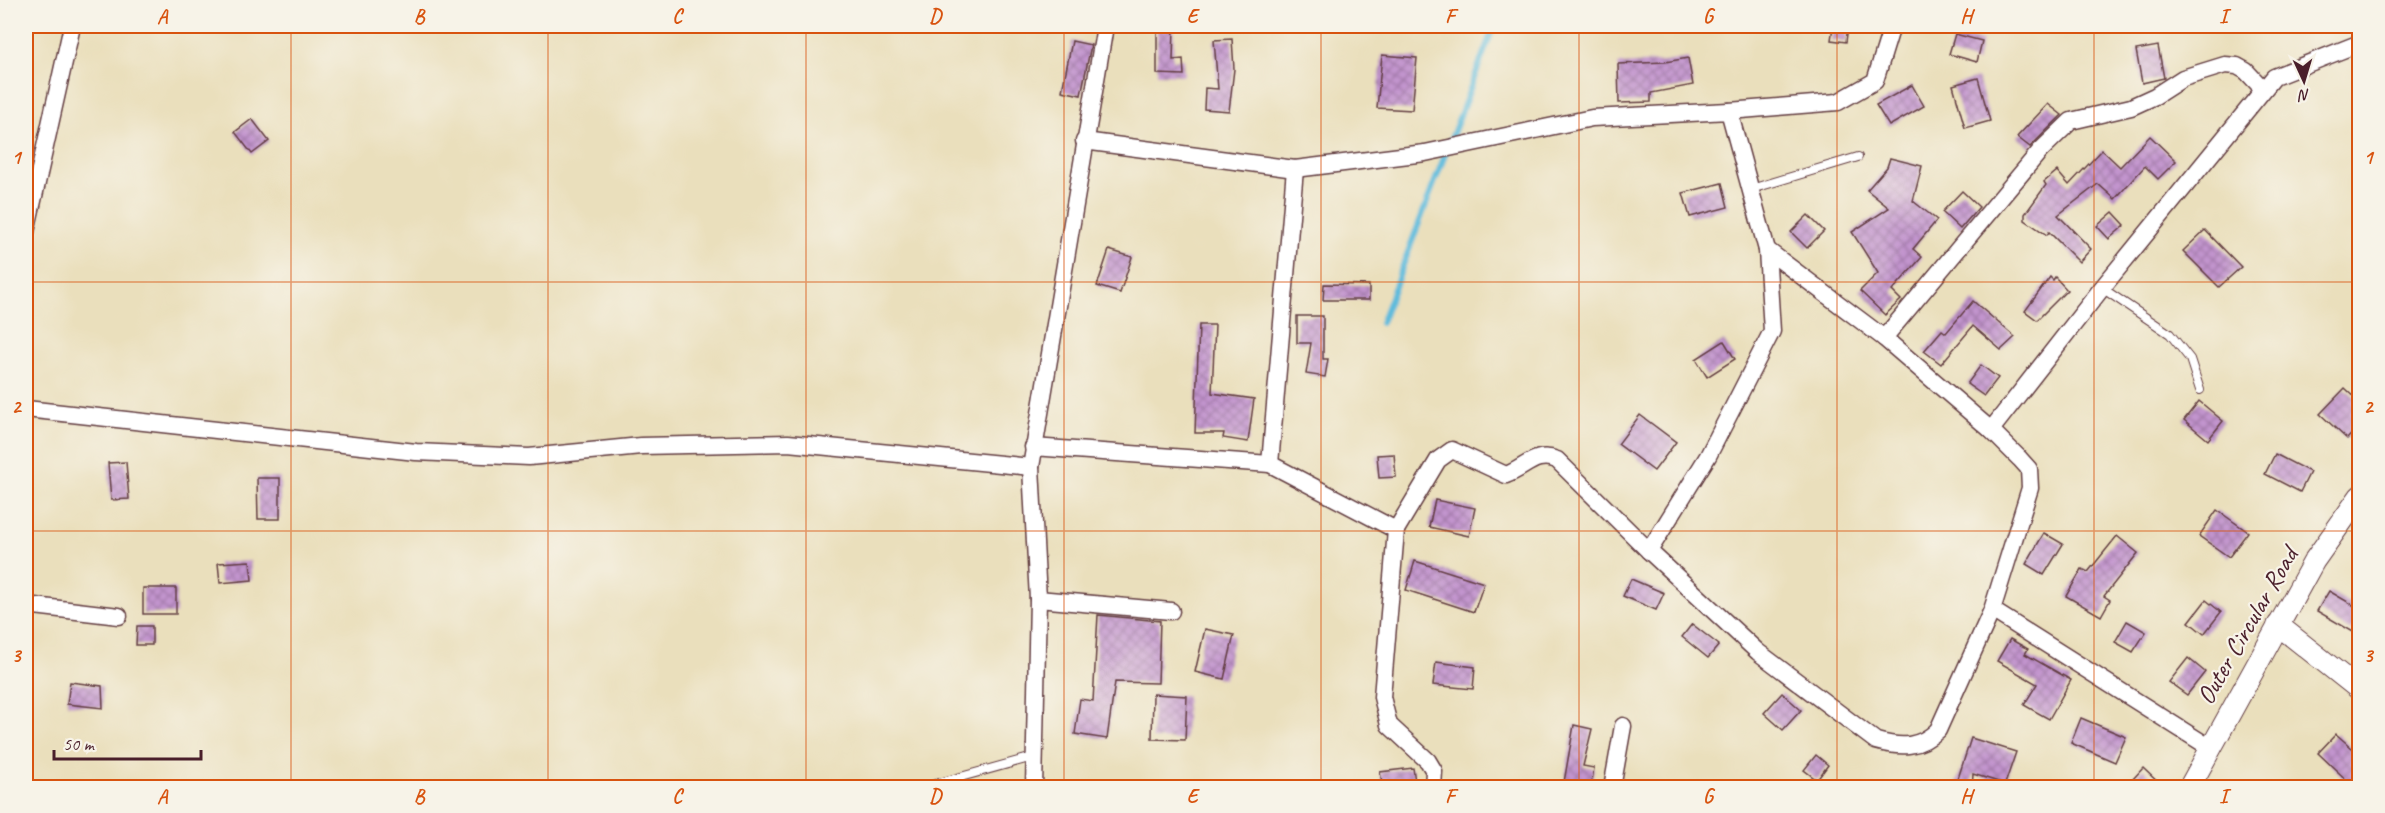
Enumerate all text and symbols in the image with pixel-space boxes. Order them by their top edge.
text: A [157,4,169,29]
text: B [414,4,426,29]
text: C [672,4,684,29]
text: D [929,4,943,29]
text: E [1187,4,1201,29]
text: F [1445,4,1459,29]
text: G [1703,4,1716,29]
text: H [1960,4,1975,29]
text: I [2219,4,2232,29]
north arrow [2274,51,2334,111]
text: N [2296,85,2311,106]
text: 1 [12,145,23,170]
text: 1 [2364,145,2375,170]
text: 2 [12,394,23,419]
text: 2 [2364,394,2375,419]
street label: Outer Circular Road [2189,538,2307,710]
text: 3 [12,643,23,668]
text: 3 [2364,643,2375,668]
scale bar [54,723,201,761]
text: 50 m [63,733,96,755]
text: A [157,784,169,809]
text: B [414,784,426,809]
text: C [672,784,684,809]
text: D [929,784,943,809]
text: E [1187,784,1201,809]
text: F [1445,784,1459,809]
text: G [1703,784,1716,809]
text: H [1960,784,1975,809]
text: I [2219,784,2232,809]

